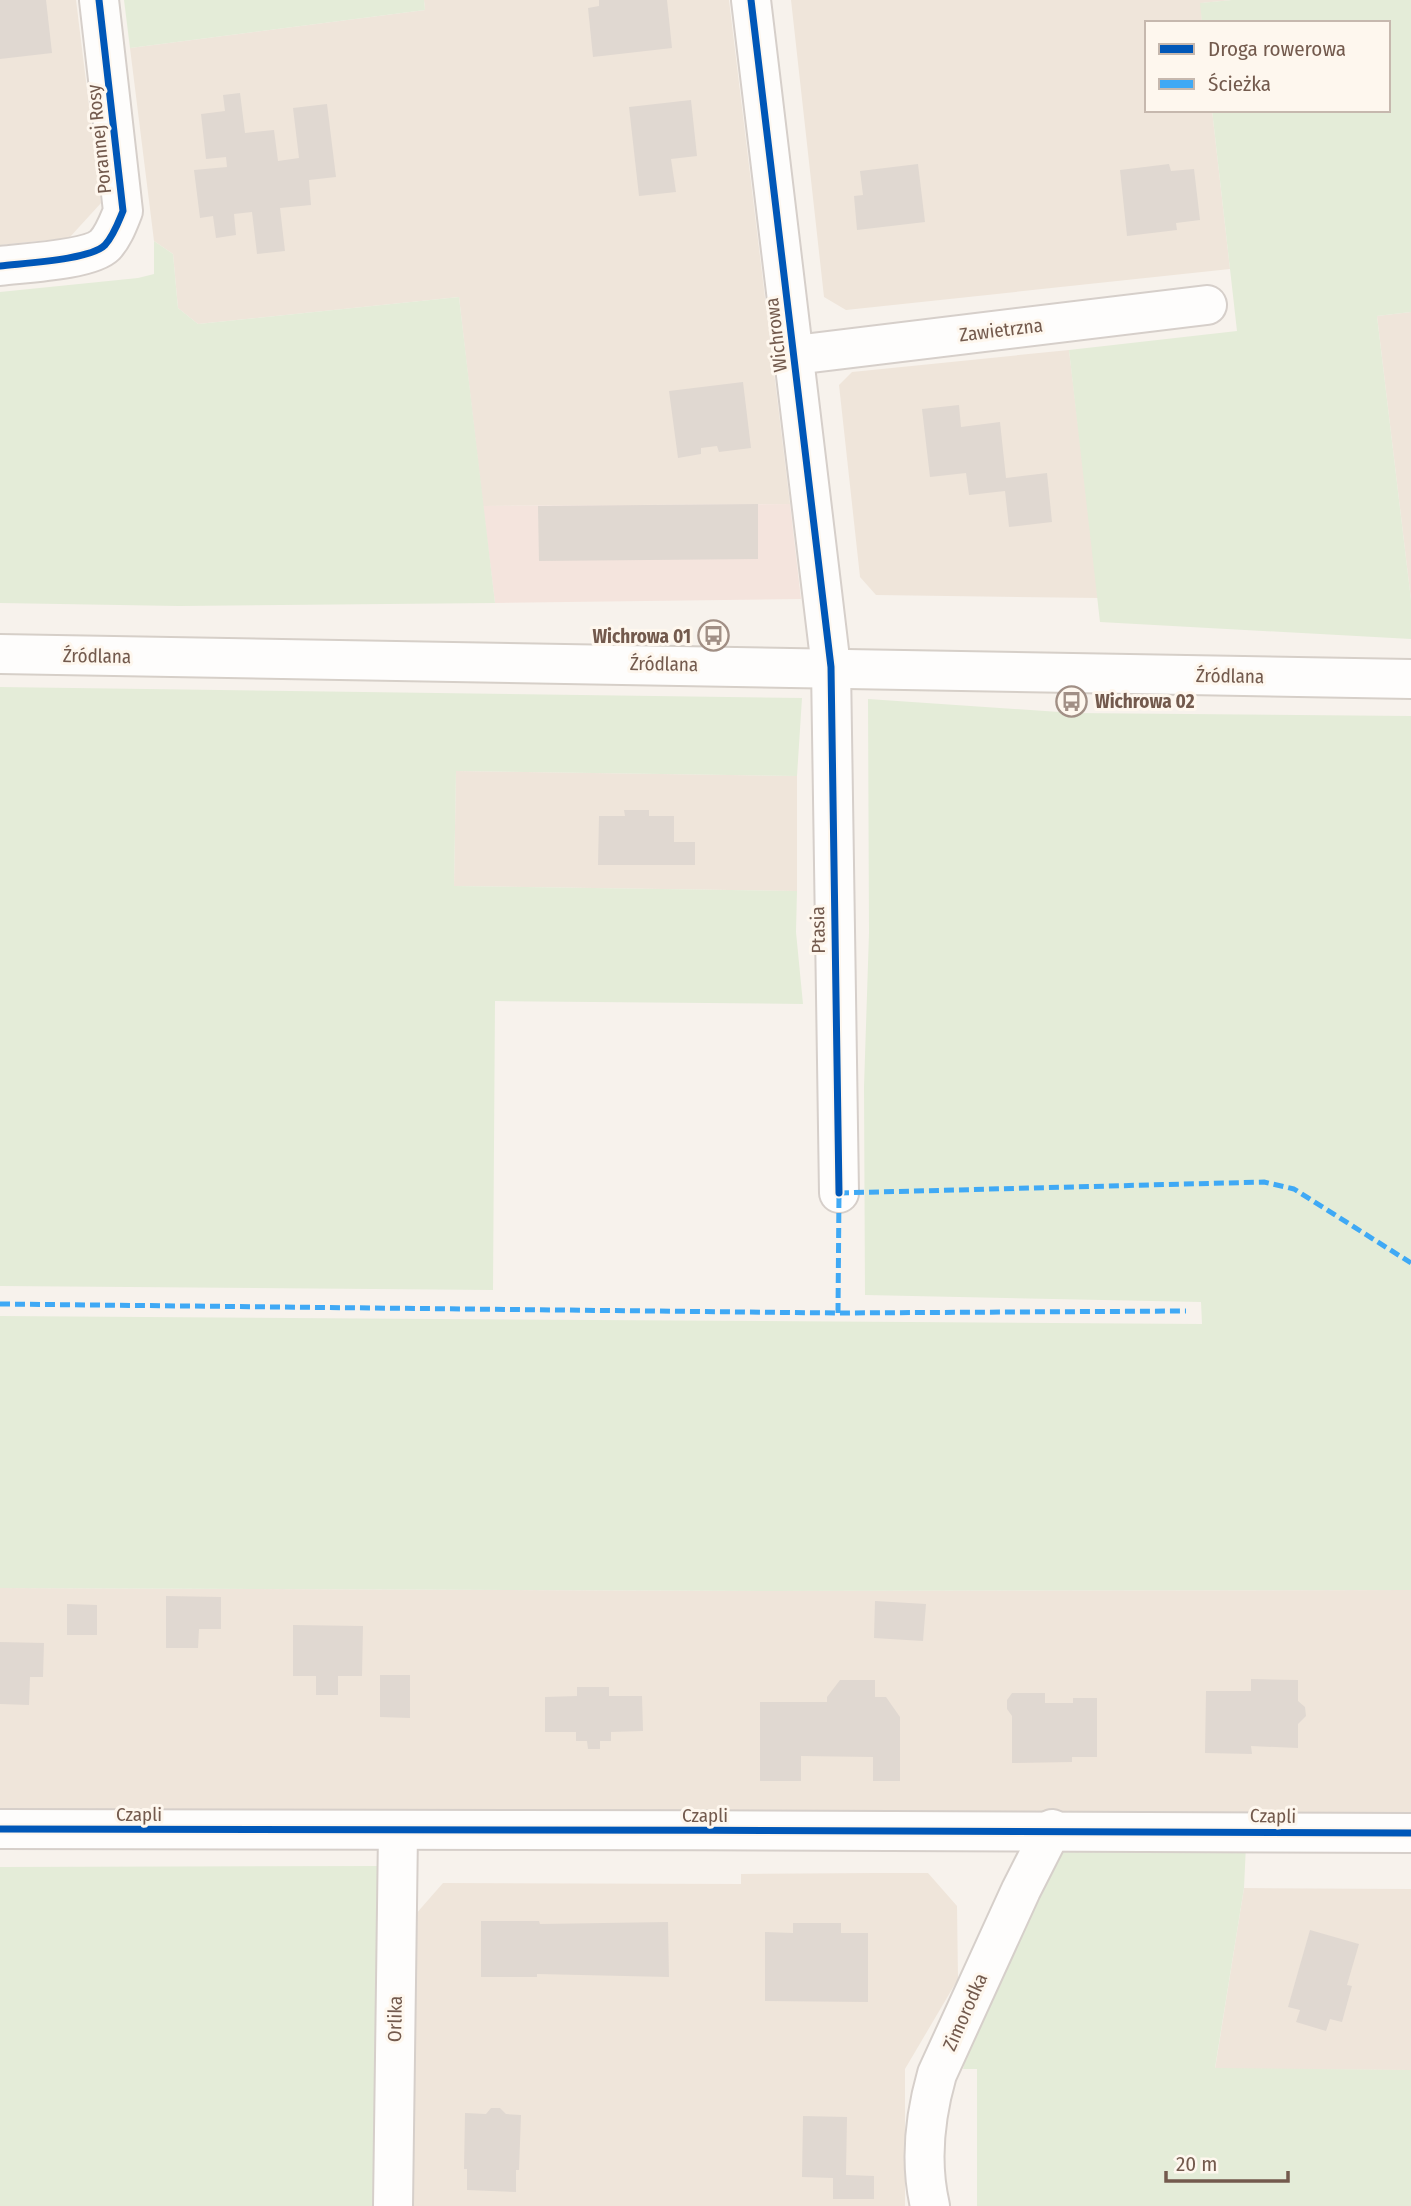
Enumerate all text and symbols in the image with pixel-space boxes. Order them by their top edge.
legend [1145,21,1390,112]
text: Droga rowerowa [1208,36,1346,62]
text: Ścieżka [1208,71,1271,97]
street label: Porannej Rosy [82,83,116,195]
street label: Wichrowa [760,296,792,374]
street label: Zawietrzna [958,313,1044,347]
bus stop icon: Wichrowa 01 [697,619,731,653]
place label: Wichrowa 01 [592,625,691,648]
street label: Źródlana [63,644,131,668]
street label: Źródlana [630,652,698,676]
street label: Źródlana [1196,664,1264,688]
bus stop icon: Wichrowa 02 [1055,684,1089,718]
place label: Wichrowa 02 [1095,690,1195,713]
street label: Ptasia [806,906,830,954]
street label: Czapli [116,1803,162,1826]
street label: Czapli [682,1804,728,1827]
street label: Czapli [1250,1804,1296,1828]
street label: Zimorodka [938,1970,992,2054]
street label: Orlika [383,1996,407,2042]
scale bar [1166,2140,1288,2184]
text: 20 m [1176,2151,1217,2177]

